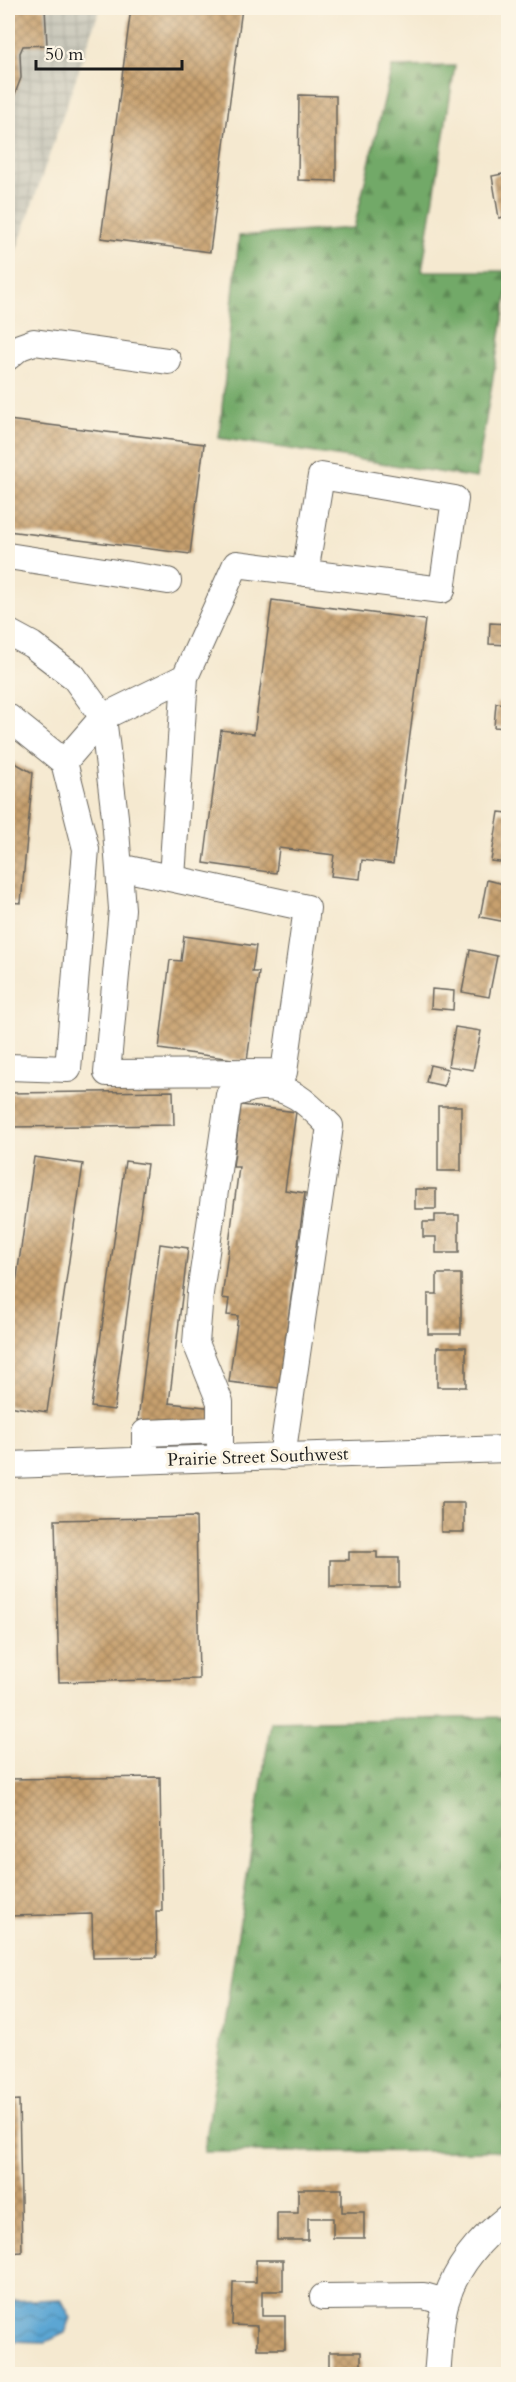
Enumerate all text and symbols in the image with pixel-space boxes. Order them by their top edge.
scale bar [36,33,182,71]
text: 50 m [45,42,84,67]
street label: Prairie Street Southwest [167,1441,349,1473]

